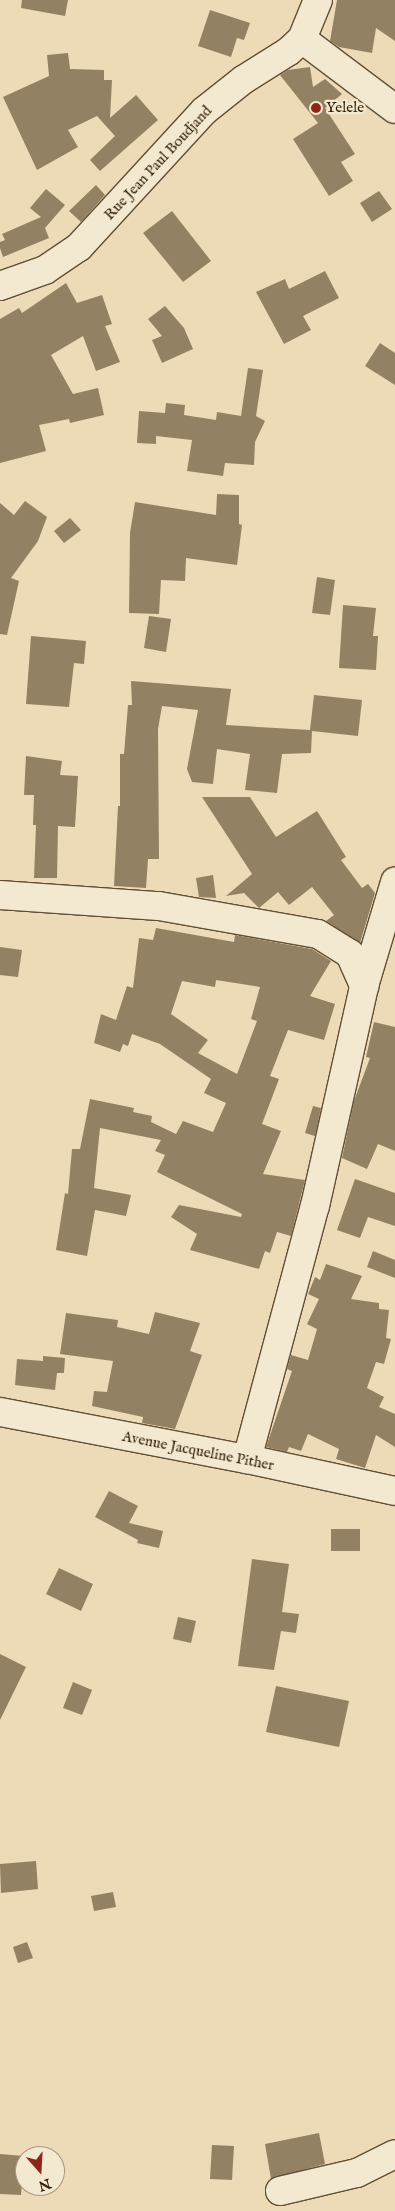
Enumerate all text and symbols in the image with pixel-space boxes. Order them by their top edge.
place label: Yelele [326,99,364,117]
street label: Rue Jean Paul Boudjand [100,102,216,224]
marker: Yelele [310,102,322,114]
street label: Avenue Jacqueline Pither [121,1427,275,1475]
north arrow [15,2146,65,2196]
text: N [36,2174,53,2195]

